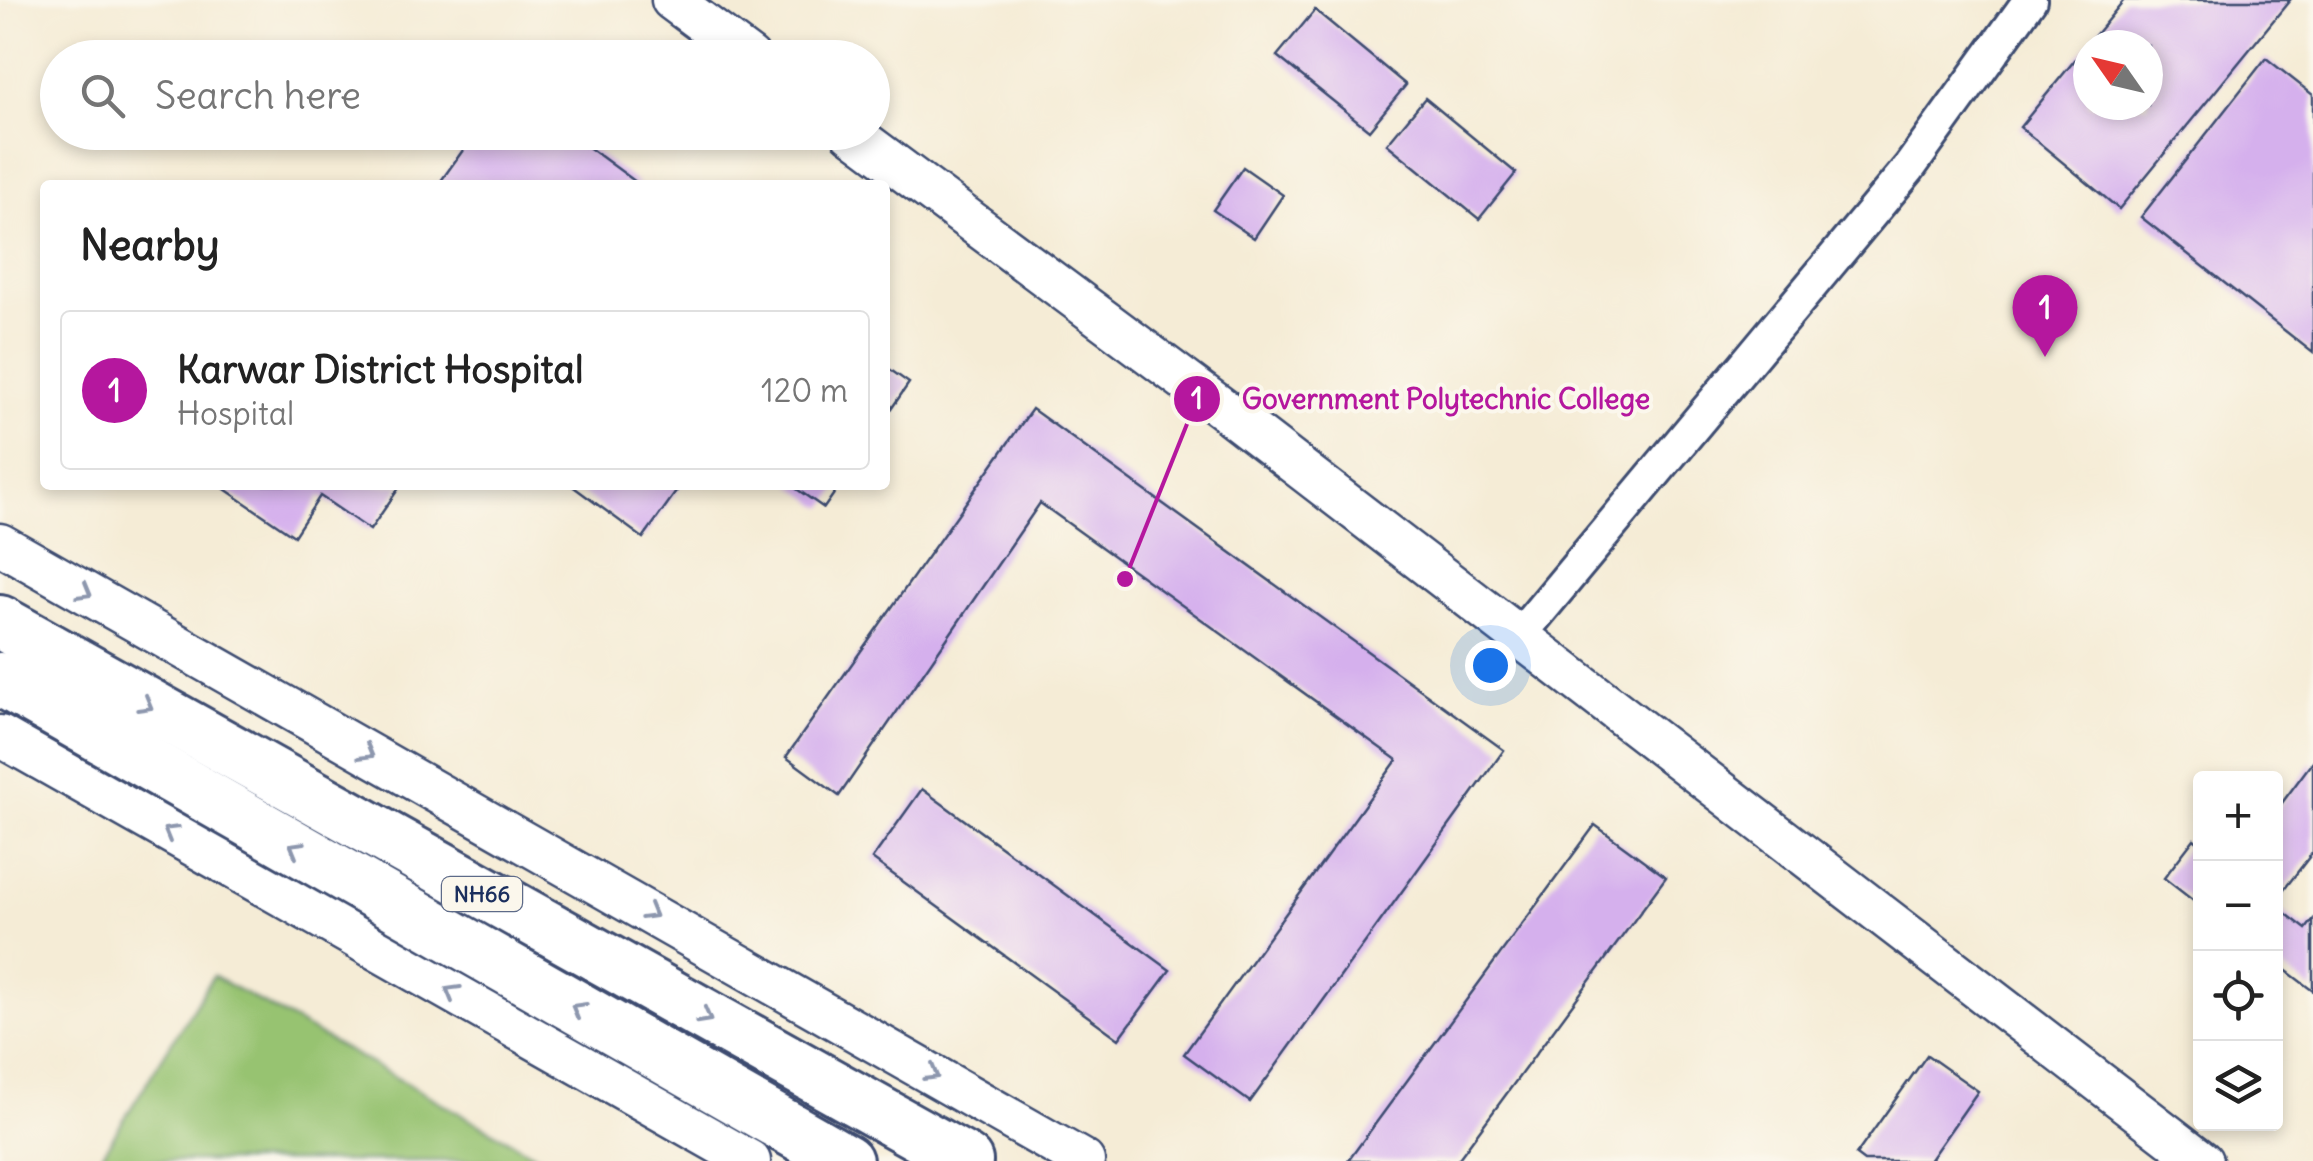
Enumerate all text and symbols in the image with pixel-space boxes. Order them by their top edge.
north arrow [2073,30,2163,120]
search box [40,40,890,150]
icon: search [75,68,130,123]
text: Search here [155,72,361,119]
text: Nearby [80,219,219,271]
pin: 1 [2012,274,2078,357]
text: Karwar District Hospital [177,346,583,393]
text: 1 [108,370,121,411]
text: 120 m [761,370,848,411]
callout: Government Polytechnic College [1172,370,1670,428]
text: 1 [1191,379,1203,417]
text: Government Polytechnic College [1242,381,1650,417]
text: Hospital [177,393,294,434]
one-way arrow [74,579,92,599]
your location [1465,640,1516,691]
one-way arrow [135,693,153,713]
one-way arrow [356,740,374,760]
map controls [2193,771,2283,1131]
button: + [2193,771,2283,861]
one-way arrow [162,825,180,844]
one-way arrow [289,840,307,860]
button: − [2193,861,2283,951]
road number: NH66 [442,877,522,911]
one-way arrow [639,901,657,921]
button: locate [2193,951,2283,1041]
one-way arrow [445,985,463,1004]
one-way arrow [571,1001,589,1021]
one-way arrow [694,1005,712,1024]
button: layers [2193,1041,2283,1131]
one-way arrow [921,1062,939,1082]

